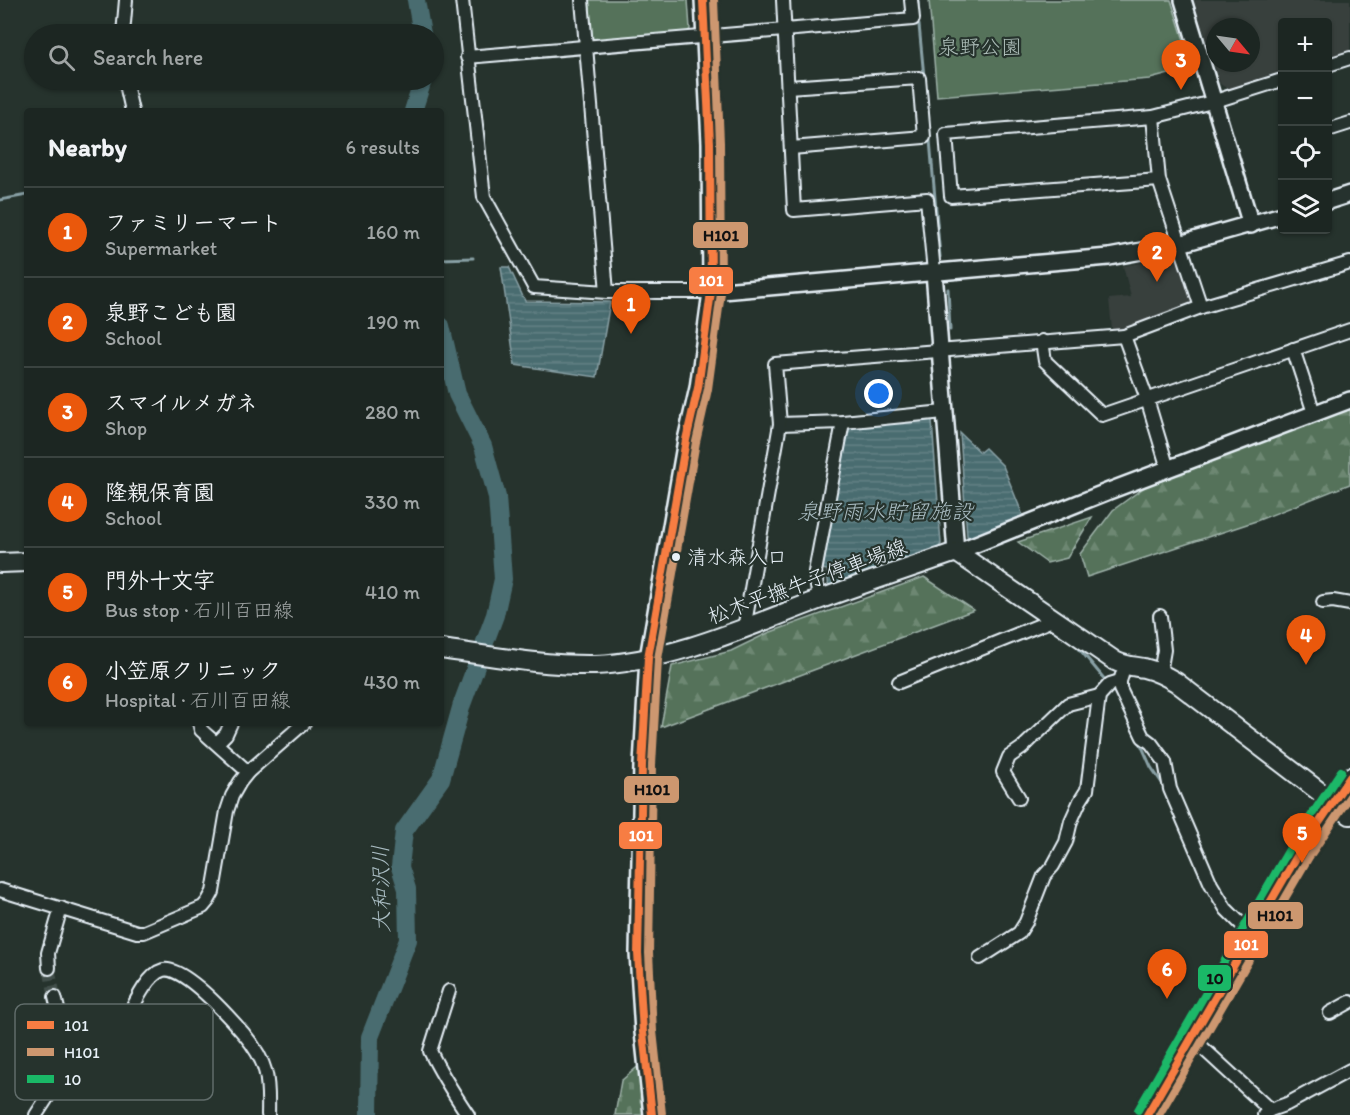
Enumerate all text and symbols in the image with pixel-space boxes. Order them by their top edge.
north arrow [1206,18,1260,72]
map controls [1278,18,1332,234]
button: + [1278,18,1332,72]
search box [24,24,444,90]
park label: 泉野公園 [938,34,1022,59]
pin: 3 [1162,40,1200,90]
icon: search [45,41,78,74]
text: Search here [93,44,203,71]
button: − [1278,72,1332,126]
button: locate [1278,126,1332,180]
text: Nearby [48,131,127,163]
text: 6 results [346,135,420,159]
button: layers [1278,180,1332,234]
text: ファミリーマート [105,209,282,236]
text: 1 [63,220,72,244]
text: 160 m [367,220,420,244]
line badge: H101 [692,221,749,249]
text: H101 [703,226,739,245]
pin: 2 [1138,232,1176,282]
text: Supermarket [105,236,217,260]
line badge: 101 [688,266,734,295]
text: 101 [699,271,724,290]
pin: 1 [612,284,650,334]
text: 泉野こども園 [105,299,237,326]
text: 2 [62,310,73,334]
text: 190 m [367,310,420,334]
text: School [105,326,162,350]
your location [864,379,893,408]
text: スマイルメガネ [105,389,258,416]
text: 3 [62,400,73,424]
text: 280 m [365,400,420,424]
text: Shop [105,416,147,440]
text: 隆親保育園 [105,479,215,506]
text: 4 [61,490,74,514]
text: 330 m [365,490,420,514]
water label: 泉野雨水貯留施設 [797,498,975,525]
text: School [105,506,162,530]
street label: 松木平撫牛子停車場線 [704,533,910,629]
place label: 清水森入口 [687,545,787,569]
marker: 清水森入口 [670,551,682,563]
text: 門外十文字 [105,567,215,594]
text: 5 [62,580,73,604]
text: 410 m [365,580,420,604]
text: Bus stop · 石川百田線 [105,598,293,622]
pin: 4 [1286,616,1326,665]
text: 小笠原クリニック [105,657,281,684]
text: 6 [62,670,73,694]
text: 430 m [363,670,420,694]
text: Hospital · 石川百田線 [105,688,290,712]
line badge: H101 [623,775,680,804]
text: H101 [634,780,670,799]
pin: 5 [1282,814,1322,863]
line badge: 101 [618,821,663,850]
text: 101 [629,826,654,845]
water label: 大和沢川 [367,845,395,933]
line badge: H101 [1247,901,1304,930]
text: H101 [1257,906,1293,925]
line badge: 101 [1223,930,1269,959]
text: 101 [1234,935,1259,954]
pin: 6 [1148,950,1186,999]
line badge: 10 [1197,964,1232,992]
text: 10 [1206,969,1224,988]
legend [15,1004,213,1100]
text: 101 [64,1016,89,1035]
text: H101 [64,1043,100,1062]
text: 10 [64,1070,81,1089]

